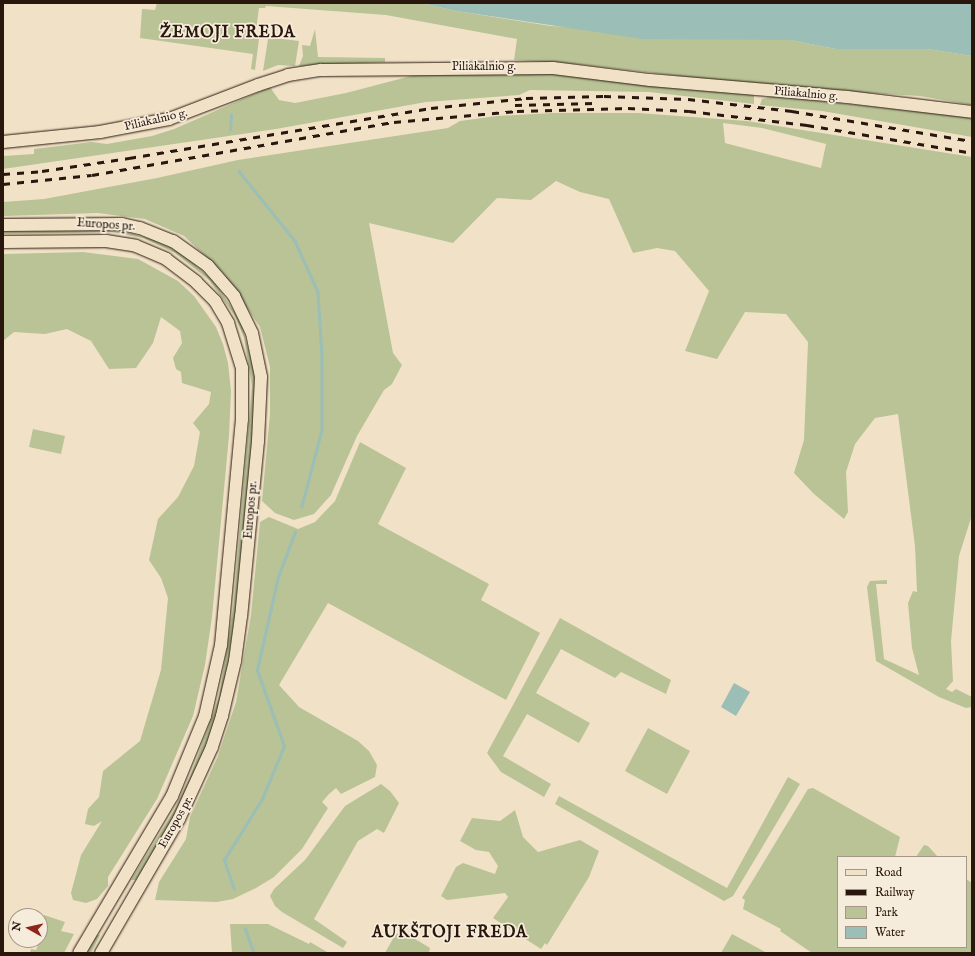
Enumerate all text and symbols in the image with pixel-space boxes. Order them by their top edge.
district label: ŽEMOJI FREDA [160,23,296,43]
street label: Piliakalnio g. [452,60,516,74]
street label: Piliakalnio g. [773,84,839,104]
street label: Piliakalnio g. [123,106,189,134]
street label: Europos pr. [76,216,136,234]
street label: Europos pr. [241,480,261,540]
street label: Europos pr. [156,793,196,851]
legend [837,856,967,948]
text: Road [875,865,902,880]
text: Railway [875,885,914,900]
text: Park [875,905,898,920]
north arrow [8,908,48,948]
text: N [10,921,25,932]
district label: AUKŠTOJI FREDA [372,923,528,943]
text: Water [875,925,905,940]

